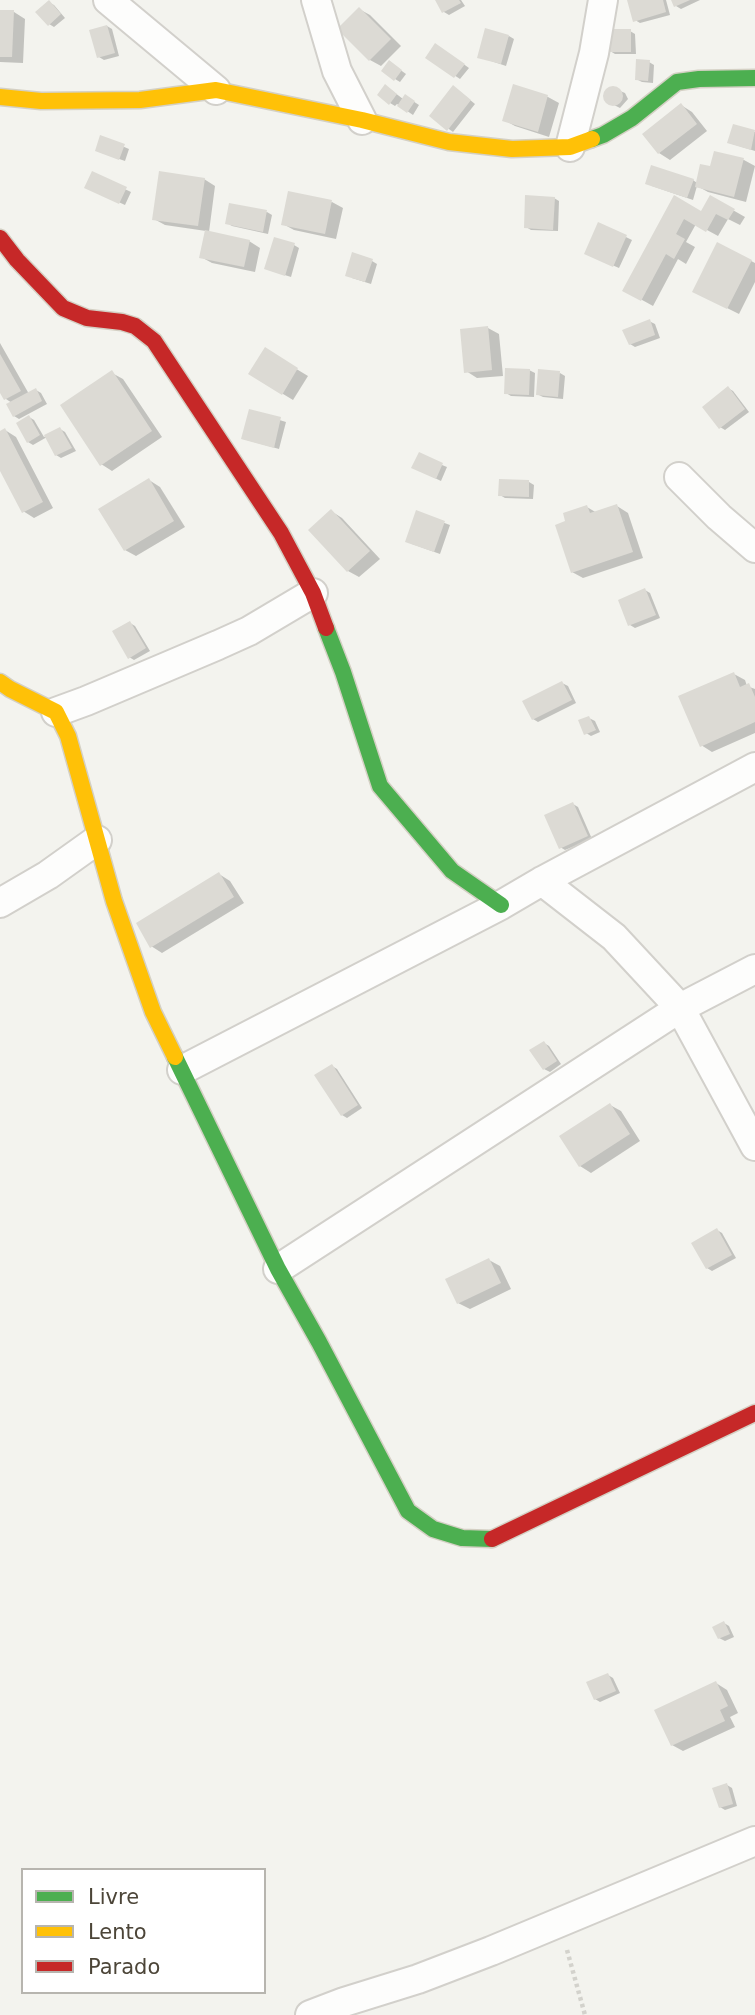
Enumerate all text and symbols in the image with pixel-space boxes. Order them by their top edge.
legend [21,1868,266,1994]
text: Livre [88,1885,139,1909]
text: Lento [88,1920,147,1944]
text: Parado [88,1955,160,1979]

